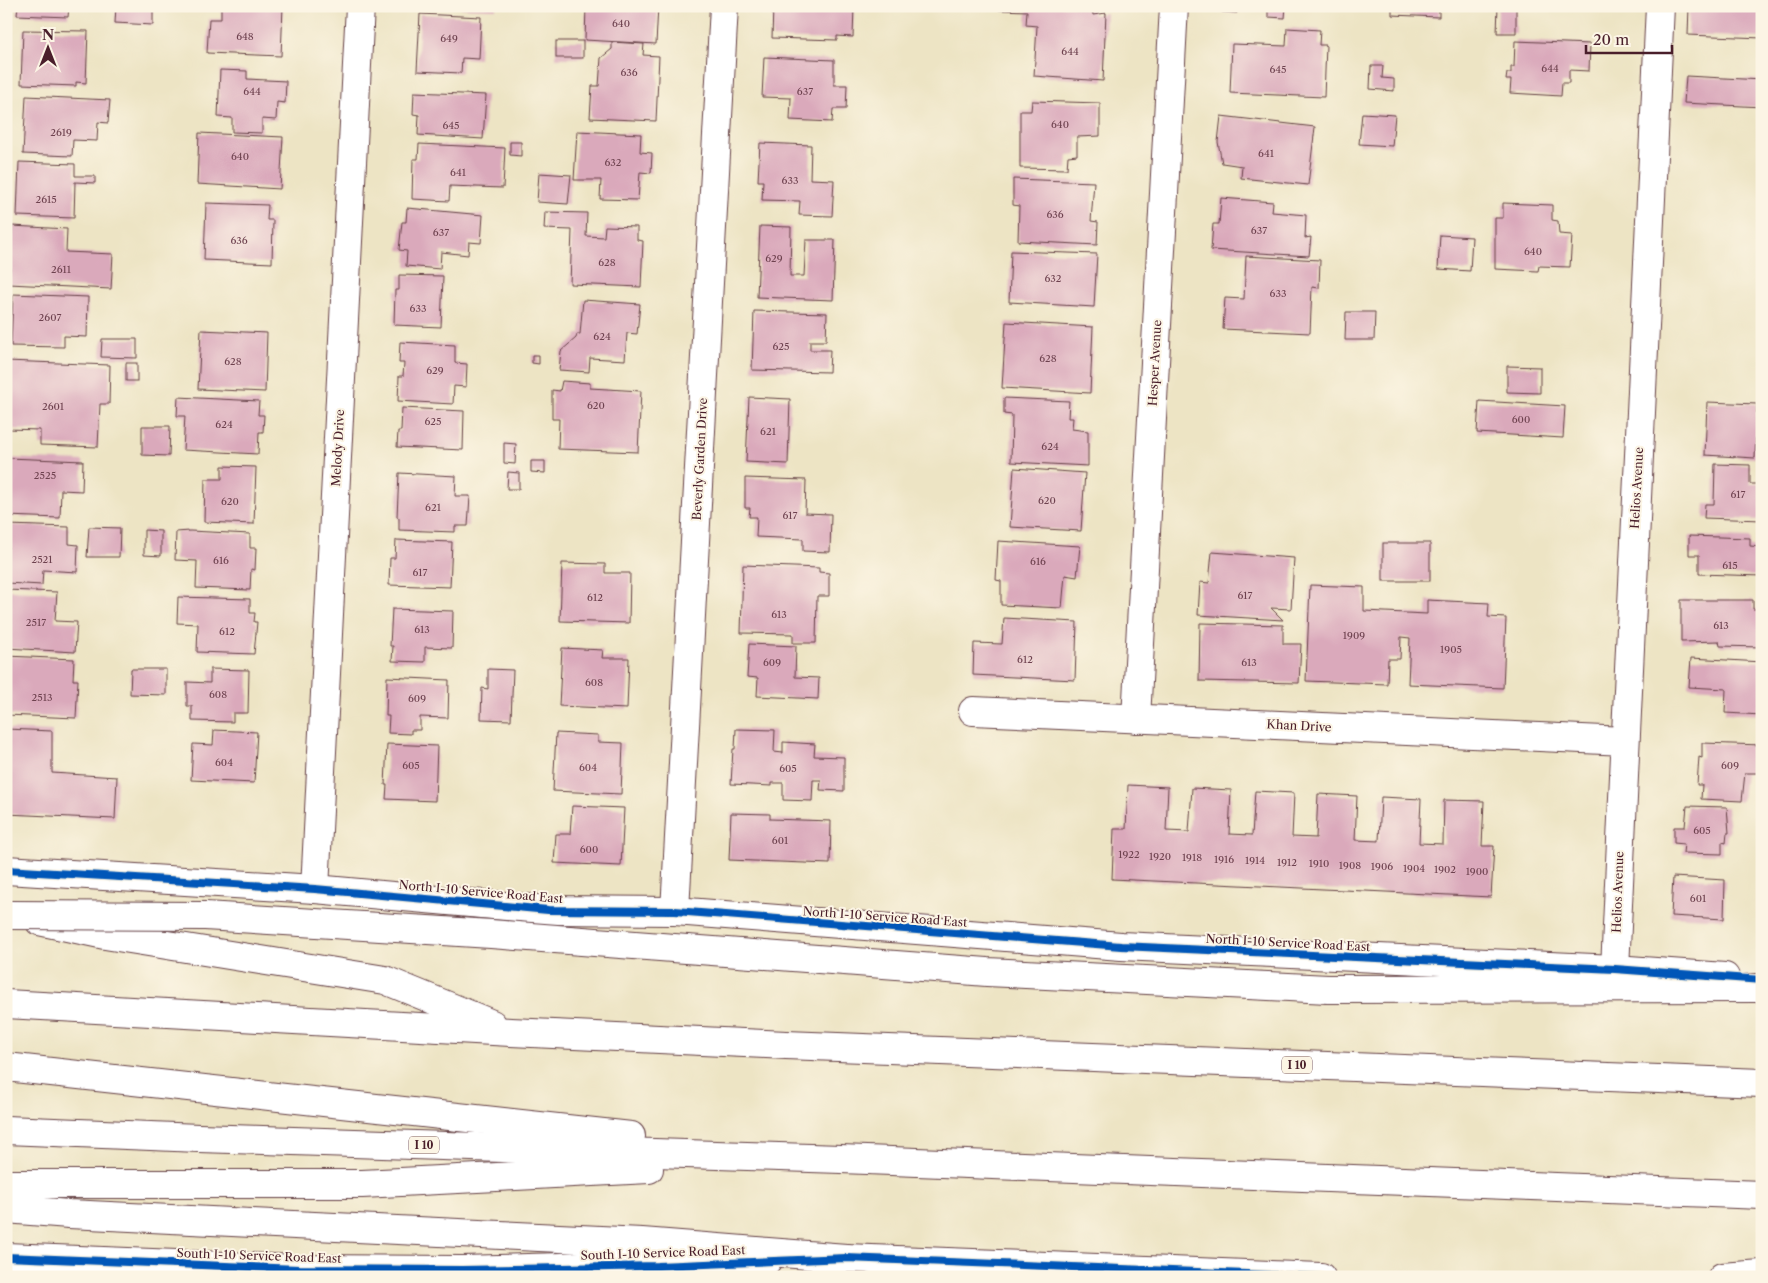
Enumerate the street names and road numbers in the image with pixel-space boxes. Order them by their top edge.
street label: Hesper Avenue [1145,319,1164,406]
street label: Beverly Garden Drive [689,397,710,521]
street label: Melody Drive [328,409,347,487]
street label: Helios Avenue [1627,446,1646,529]
street label: Khan Drive [1266,716,1332,735]
street label: Helios Avenue [1609,851,1626,933]
street label: North I-10 Service Road East [398,877,565,906]
street label: North I-10 Service Road East [802,903,969,930]
street label: North I-10 Service Road East [1205,931,1371,954]
road number: I 10 [1282,1056,1312,1074]
road number: I 10 [409,1136,439,1154]
street label: South I-10 Service Road East [580,1242,746,1263]
street label: South I-10 Service Road East [176,1245,342,1266]

